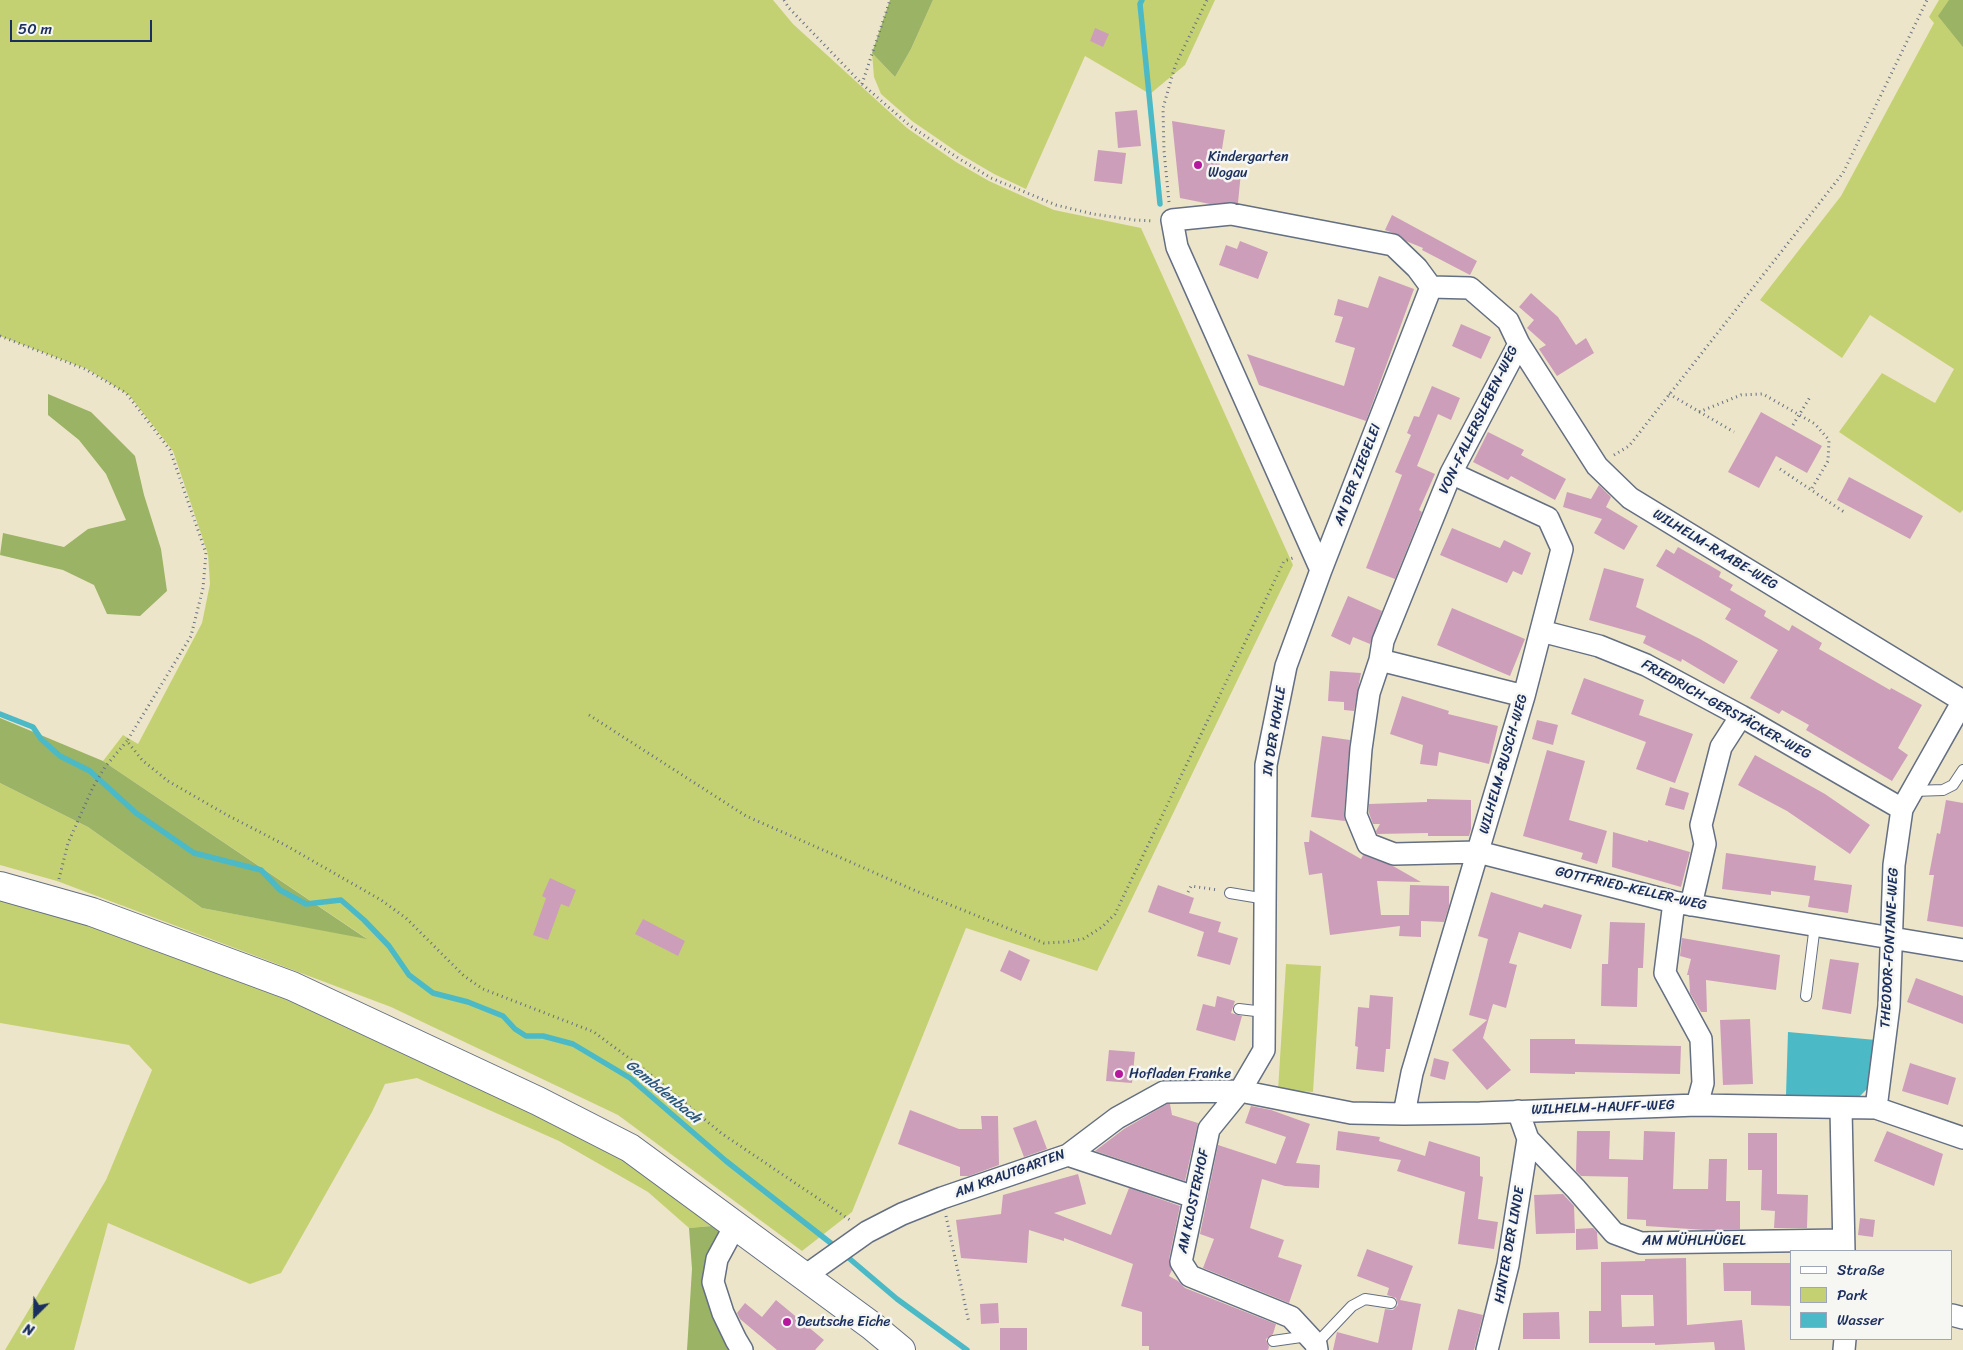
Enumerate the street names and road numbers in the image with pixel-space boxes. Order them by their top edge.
street label: VON-FALLERSLEBEN-WEG [1436,343,1522,497]
street label: AN DER ZIEGELEI [1331,422,1385,528]
street label: WILHELM-RAABE-WEG [1650,506,1780,594]
street label: FRIEDRICH-GERSTÄCKER-WEG [1638,656,1814,764]
street label: IN DER HOHLE [1260,685,1290,777]
street label: WILHELM-BUSCH-WEG [1476,692,1532,836]
street label: GOTTFRIED-KELLER-WEG [1554,863,1708,915]
street label: THEODOR-FONTANE-WEG [1877,867,1903,1029]
street label: WILHELM-HAUFF-WEG [1531,1097,1675,1119]
street label: AM KRAUTGARTEN [952,1146,1068,1202]
street label: AM KLOSTERHOF [1175,1147,1213,1255]
street label: HINTER DER LINDE [1491,1185,1529,1305]
street label: AM MÜHLHÜGEL [1642,1233,1746,1249]

